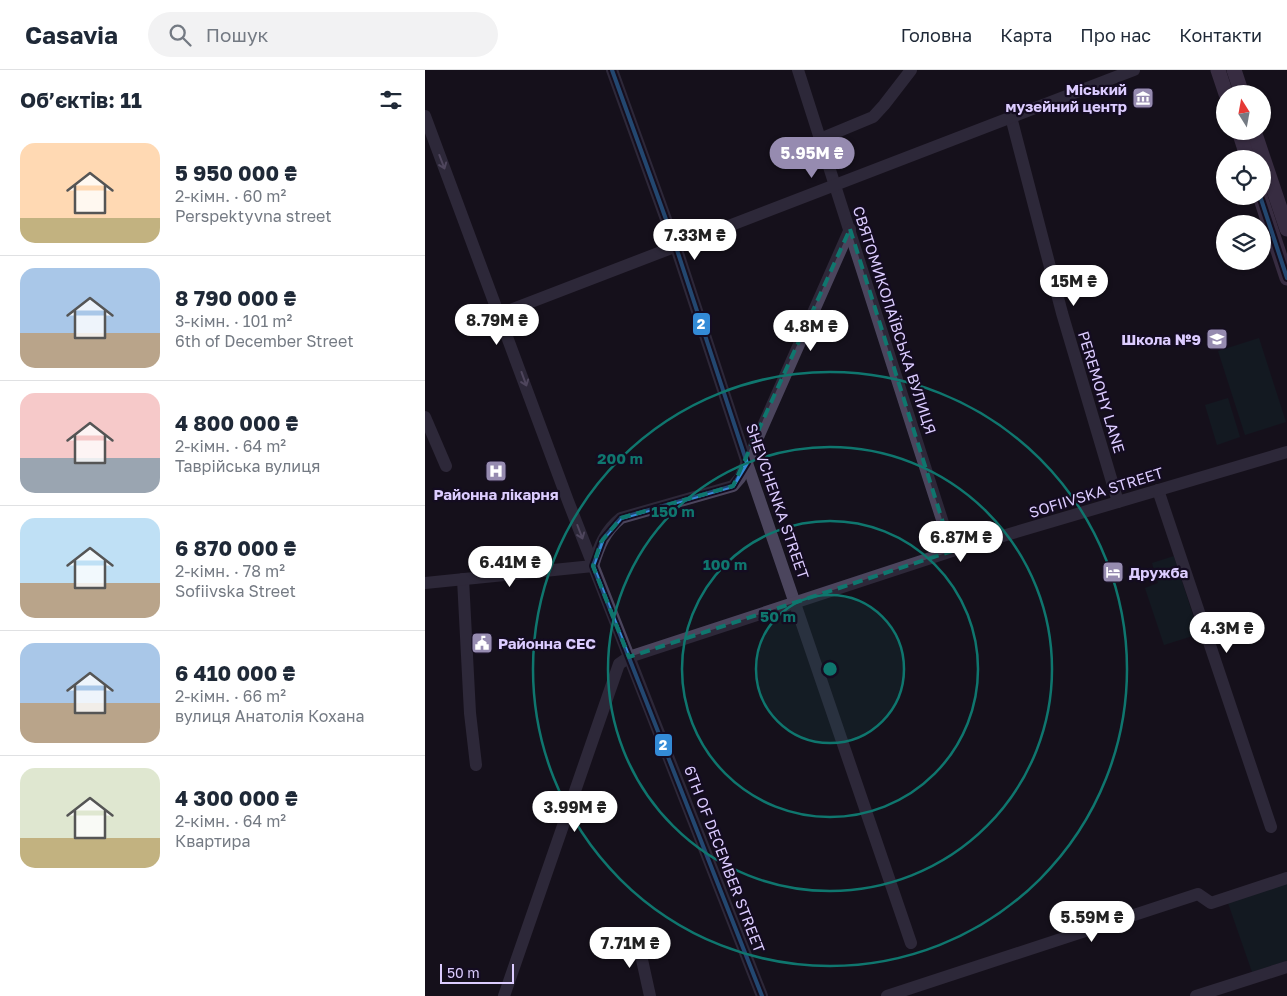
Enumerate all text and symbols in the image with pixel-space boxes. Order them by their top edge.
search box [148,12,498,57]
text: Casavia [25,20,118,49]
icon: search [166,21,194,49]
text: Пошук [206,23,268,46]
text: Головна [901,24,972,46]
text: Карта [1000,24,1052,46]
text: Про нас [1080,24,1151,46]
text: Контакти [1179,24,1262,46]
place label: Міський музейний центр [1006,80,1127,115]
north arrow [1216,85,1271,140]
map controls [1216,85,1271,270]
icon: filters [377,86,405,114]
museum icon: Міський музейний центр [1131,86,1155,110]
text: Об’єктів: 11 [20,87,142,113]
pin: 5.95M ₴ [766,136,858,179]
text: 5.95M ₴ [781,143,843,163]
button: locate [1216,150,1271,205]
one-way arrow [438,153,447,169]
text: 5 950 000 ₴ [175,160,297,186]
icon: home [60,163,120,223]
text: 2-кімн. · 60 m² [175,186,286,206]
street label: СВЯТОМИКОЛАЇВСЬКА ВУЛИЦЯ [850,204,940,436]
text: Perspektyvna street [175,206,332,226]
button: layers [1216,215,1271,270]
pin: 7.33M ₴ [649,218,741,261]
text: 7.33M ₴ [664,225,726,245]
pin: 15M ₴ [1039,264,1109,307]
text: 15M ₴ [1051,271,1097,291]
text: 8 790 000 ₴ [175,285,296,311]
icon: home [60,288,120,348]
pin: 8.79M ₴ [451,304,543,346]
text: 8.79M ₴ [466,310,528,330]
pin: 4.8M ₴ [770,310,852,352]
text: 3-кімн. · 101 m² [175,311,292,331]
line badge: 2 [692,312,711,336]
text: 2 [697,315,706,332]
text: 4.8M ₴ [784,316,838,336]
school or university icon: Школа №9 [1205,327,1229,351]
street label: PEREMOHY LANE [1075,329,1129,455]
place label: Школа №9 [1121,330,1201,348]
text: 6th of December Street [175,331,354,351]
one-way arrow [520,371,529,387]
text: 4 800 000 ₴ [175,410,298,436]
icon: home [60,413,120,473]
street label: SHEVCHENKA STREET [743,421,813,581]
text: 2-кімн. · 64 m² [175,436,286,456]
text: 200 m [597,449,643,467]
text: Таврійська вулиця [175,456,320,476]
hospital icon: Районна лікарня [484,459,508,483]
street label: SOFIIVSKA STREET [1027,463,1165,521]
place label: Районна лікарня [434,485,559,503]
text: 150 m [651,502,695,520]
pin: 6.87M ₴ [915,520,1007,563]
one-way arrow [576,524,585,539]
text: 6.87M ₴ [930,527,992,547]
text: 6 870 000 ₴ [175,535,296,561]
icon: home [60,538,120,598]
pin: 6.41M ₴ [464,546,556,588]
text: 6.41M ₴ [479,552,541,572]
text: 100 m [703,555,747,573]
hotel icon: Дружба [1101,560,1125,584]
text: 2-кімн. · 78 m² [175,561,285,581]
place label: Дружба [1129,563,1189,581]
text: Sofiivska Street [175,581,296,601]
text: 50 m [760,607,796,625]
pin: 4.3M ₴ [1186,612,1268,654]
text: 4.3M ₴ [1201,618,1253,638]
public building icon: Районна СЕС [470,631,494,655]
place label: Районна СЕС [498,634,596,652]
text: 6 410 000 ₴ [175,660,295,686]
centre of rings [821,660,839,678]
icon: home [60,663,120,723]
text: 2-кімн. · 66 m² [175,686,286,706]
text: вулиця Анатолія Кохана [175,706,365,726]
line badge: 2 [654,733,673,757]
text: 2 [659,736,668,753]
street label: 6TH OF DECEMBER STREET [681,763,769,955]
text: 4 300 000 ₴ [175,785,298,811]
icon: home [60,788,120,848]
pin: 3.99M ₴ [529,790,621,833]
text: 3.99M ₴ [543,797,607,817]
text: 2-кімн. · 64 m² [175,811,286,831]
text: Квартира [175,831,250,851]
pin: 5.59M ₴ [1046,900,1138,943]
text: 5.59M ₴ [1061,907,1123,927]
pin: 7.71M ₴ [584,926,676,969]
text: 7.71M ₴ [601,933,659,953]
scale bar [440,961,514,984]
text: 50 m [447,964,480,981]

